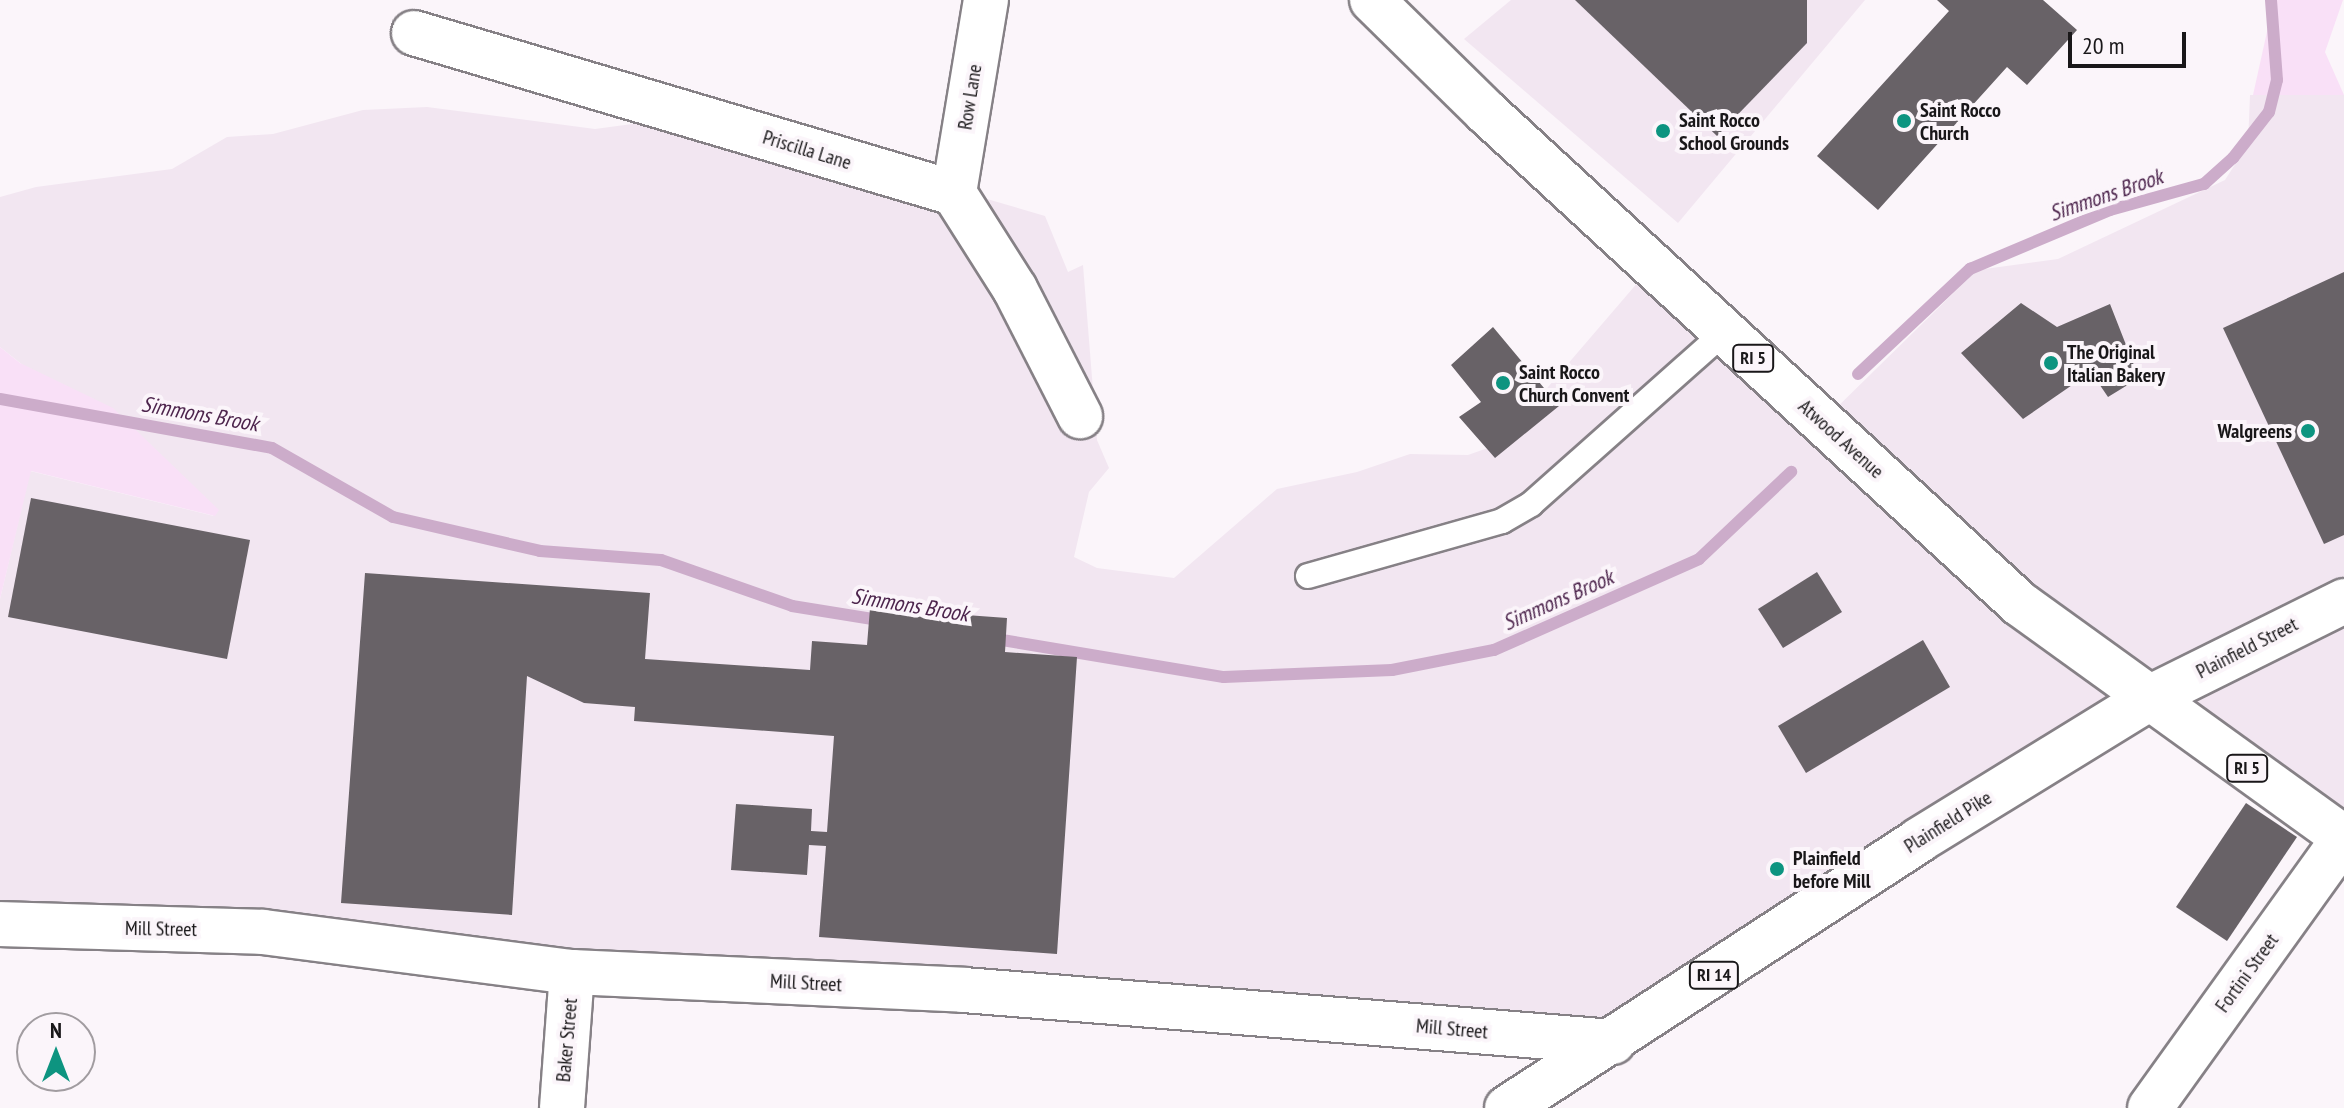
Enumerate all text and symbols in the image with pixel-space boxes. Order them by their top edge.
scale bar [2072,16,2190,66]
text: 20 m [2082,30,2124,61]
street label: Row Lane [953,62,987,132]
place label: Saint Rocco Church [1920,98,2001,145]
place label: Saint Rocco School Grounds [1679,108,1789,155]
marker: Saint Rocco Church [1895,112,1913,130]
marker: Saint Rocco School Grounds [1654,122,1672,140]
street label: Priscilla Lane [760,125,854,175]
water label: Simmons Brook [2046,163,2166,227]
place label: The Original Italian Bakery [2067,340,2165,387]
road number: RI 5 [1731,344,1775,372]
marker: The Original Italian Bakery [2042,354,2060,372]
place label: Saint Rocco Church Convent [1519,360,1630,407]
marker: Saint Rocco Church Convent [1494,374,1512,392]
water label: Simmons Brook [140,391,260,437]
street label: Atwood Avenue [1793,394,1889,484]
place label: Walgreens [2218,419,2292,443]
marker: Walgreens [2299,422,2317,440]
water label: Simmons Brook [1499,564,1617,636]
water label: Simmons Brook [850,583,970,627]
street label: Plainfield Street [2192,612,2302,684]
road number: RI 5 [2225,754,2269,782]
street label: Plainfield Pike [1900,786,1996,858]
place label: Plainfield before Mill [1793,846,1871,893]
marker: Plainfield before Mill [1768,860,1786,878]
street label: Mill Street [125,916,197,942]
street label: Fortini Street [2210,929,2284,1017]
road number: RI 14 [1688,961,1740,989]
street label: Mill Street [769,969,843,997]
street label: Baker Street [551,997,583,1083]
north arrow [16,1012,96,1092]
street label: Mill Street [1415,1014,1489,1044]
text: N [50,1016,62,1044]

